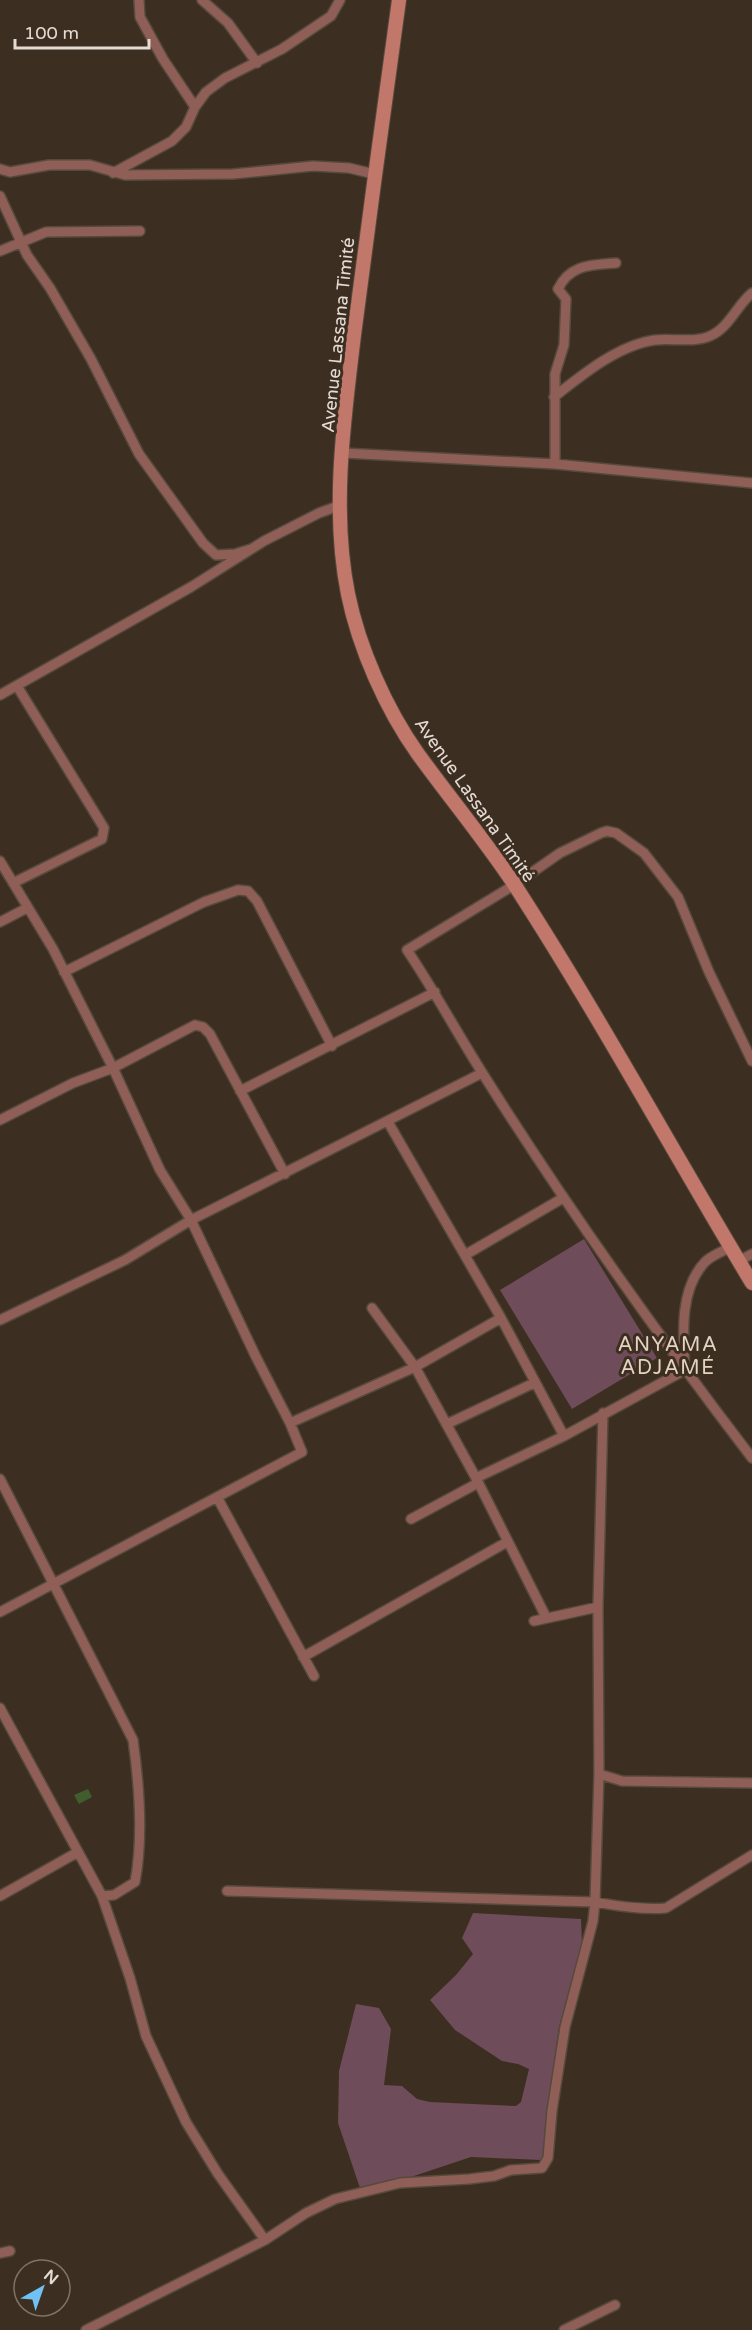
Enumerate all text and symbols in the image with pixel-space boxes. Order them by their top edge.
scale bar [15,12,148,50]
text: 100 m [24,22,79,44]
street label: Avenue Lassana Timité [317,236,359,434]
street label: Avenue Lassana Timité [410,713,540,887]
district label: ANYAMA ADJAMÉ [618,1333,718,1380]
north arrow [12,2258,72,2318]
text: N [40,2265,62,2289]

